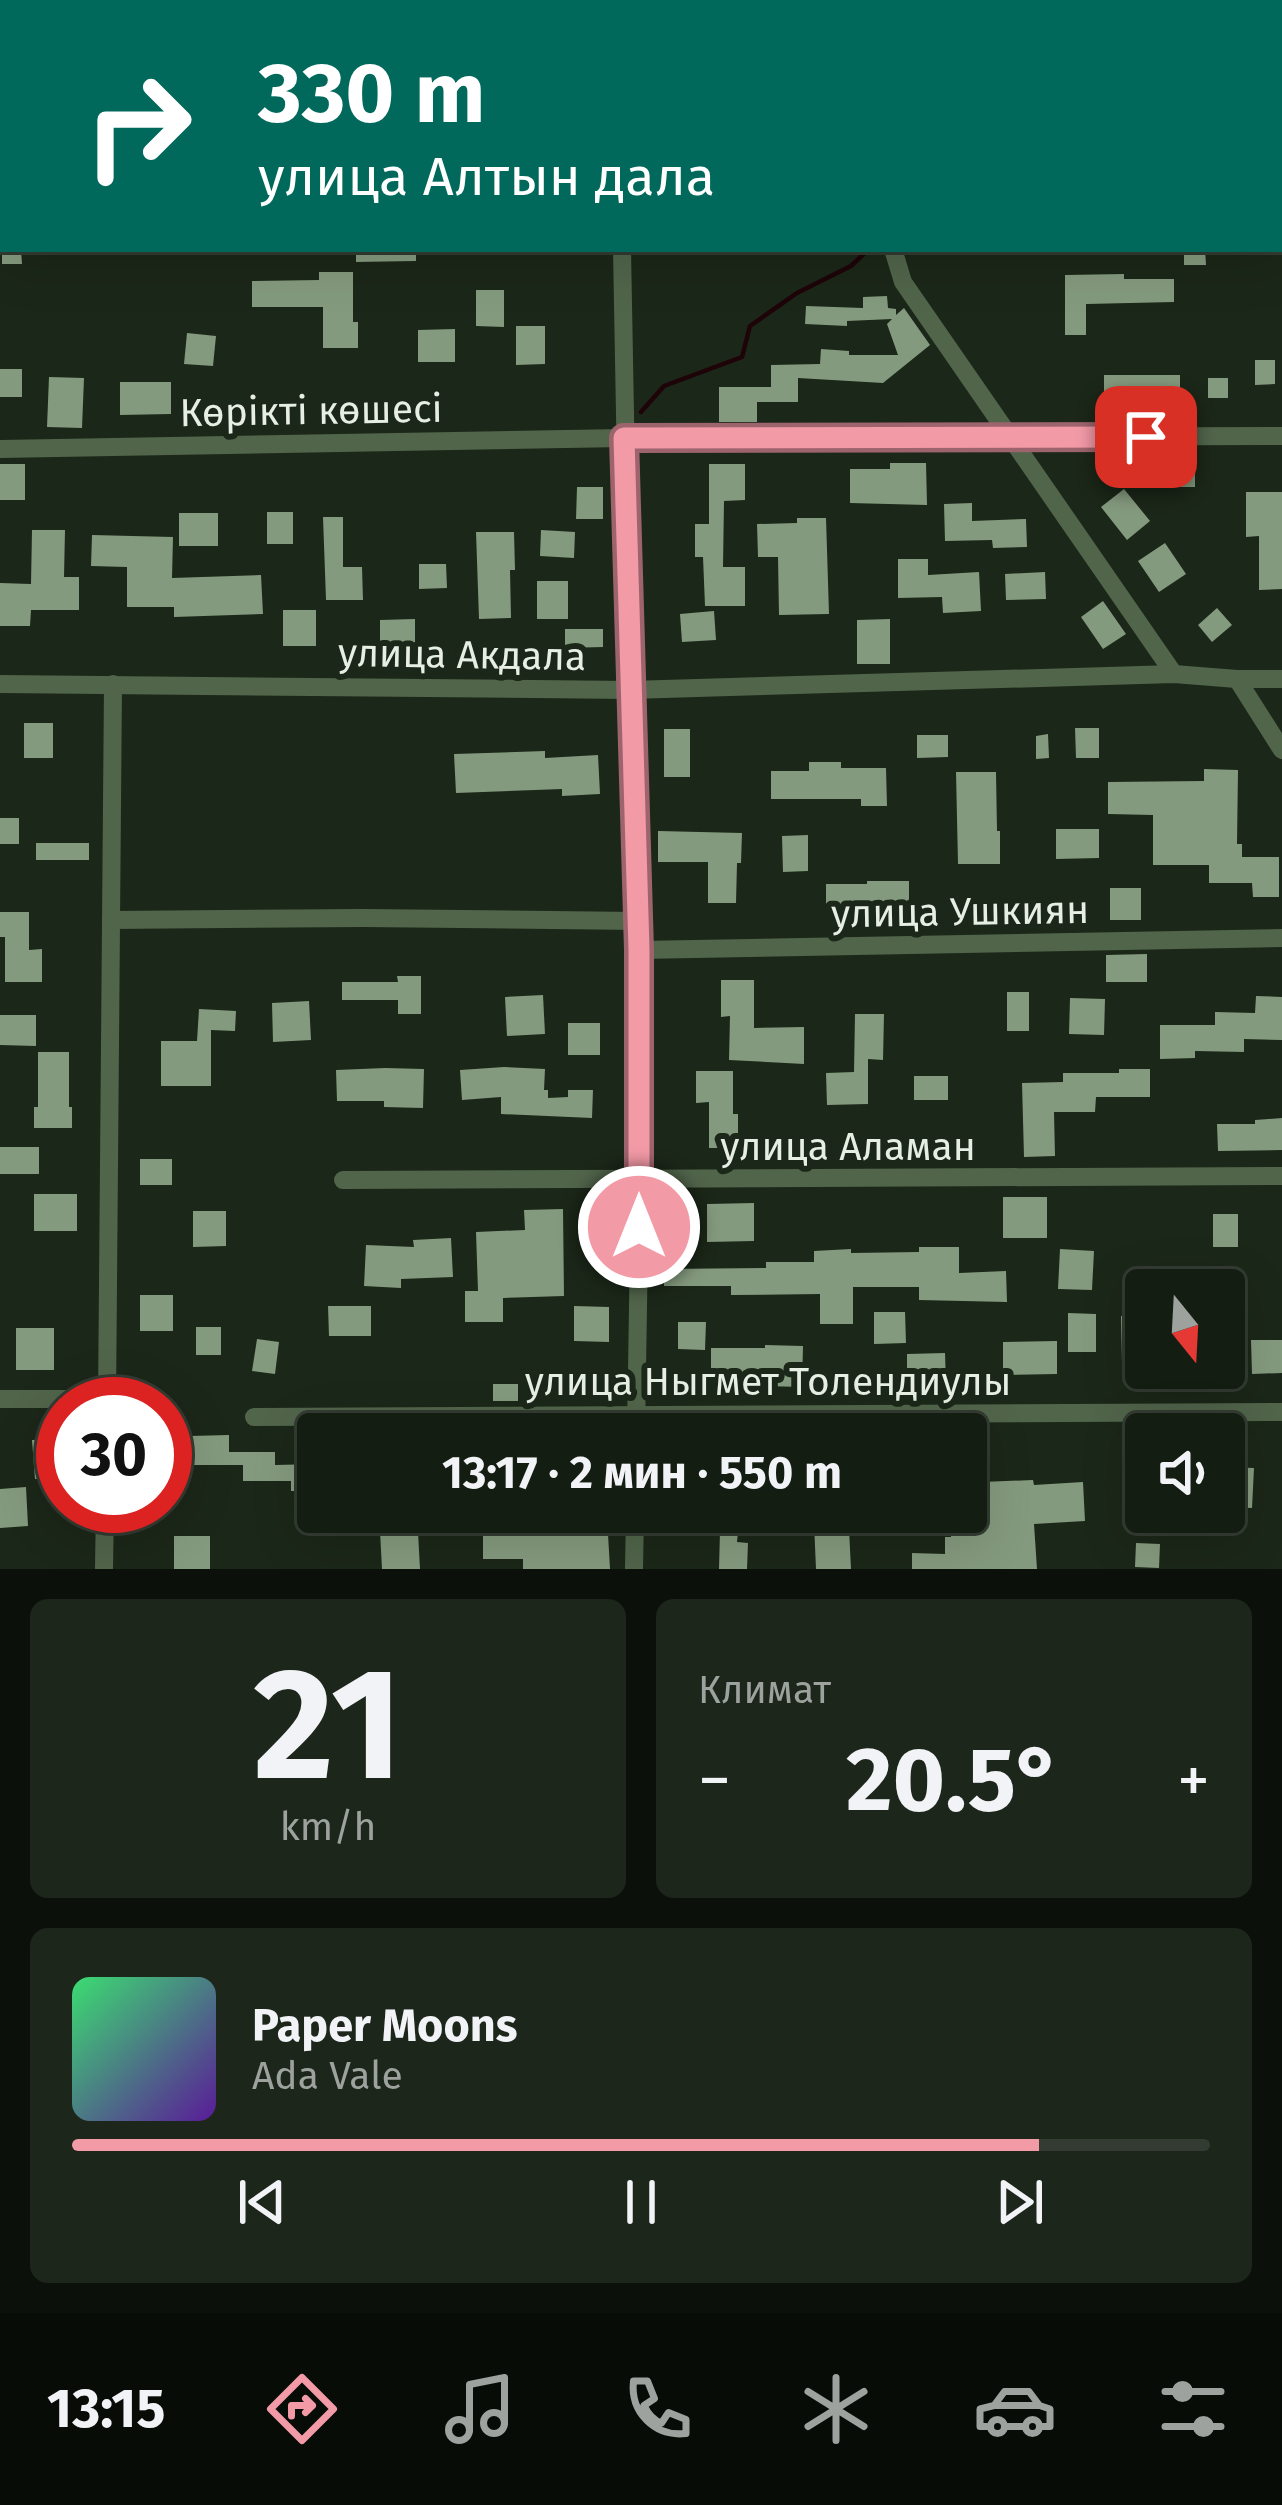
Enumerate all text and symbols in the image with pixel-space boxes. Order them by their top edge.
text: 330 m [258,43,485,144]
icon: right [60,48,216,204]
text: улица Алтын дала [258,145,715,209]
street label: Көрікті көшесі [179,386,443,436]
pin [1095,386,1197,488]
icon: arrive [1113,404,1179,470]
street label: улица Акдала [337,630,586,680]
street label: улица Ушкиян [831,887,1089,937]
street label: улица Аламан [720,1124,976,1170]
position arrow [576,1164,702,1290]
north arrow [1125,1269,1245,1389]
map controls [1125,1269,1245,1533]
street label: улица Ныгмет Толендиулы [525,1359,1011,1405]
speed limit sign: 30 [36,1377,192,1533]
button: sound [1125,1413,1245,1533]
text: 13:17 · 2 мин · 550 m [442,1446,842,1500]
text: 21 [253,1632,403,1819]
text: Климат [698,1667,831,1713]
text: 20.5° [846,1726,1062,1834]
text: − [698,1741,731,1820]
text: + [1177,1741,1210,1820]
text: km/h [280,1804,376,1850]
text: Paper Moons [252,1999,517,2053]
text: Ada Vale [252,2053,403,2099]
icon: previous [229,2169,295,2235]
icon: pause [608,2169,674,2235]
icon: next [987,2169,1053,2235]
icon: directions [260,2367,344,2451]
icon: music [438,2367,522,2451]
icon: phone [616,2367,700,2451]
icon: climate [794,2367,878,2451]
icon: car [973,2367,1057,2451]
icon: filters [1151,2367,1235,2451]
text: 13:15 [47,2377,165,2441]

